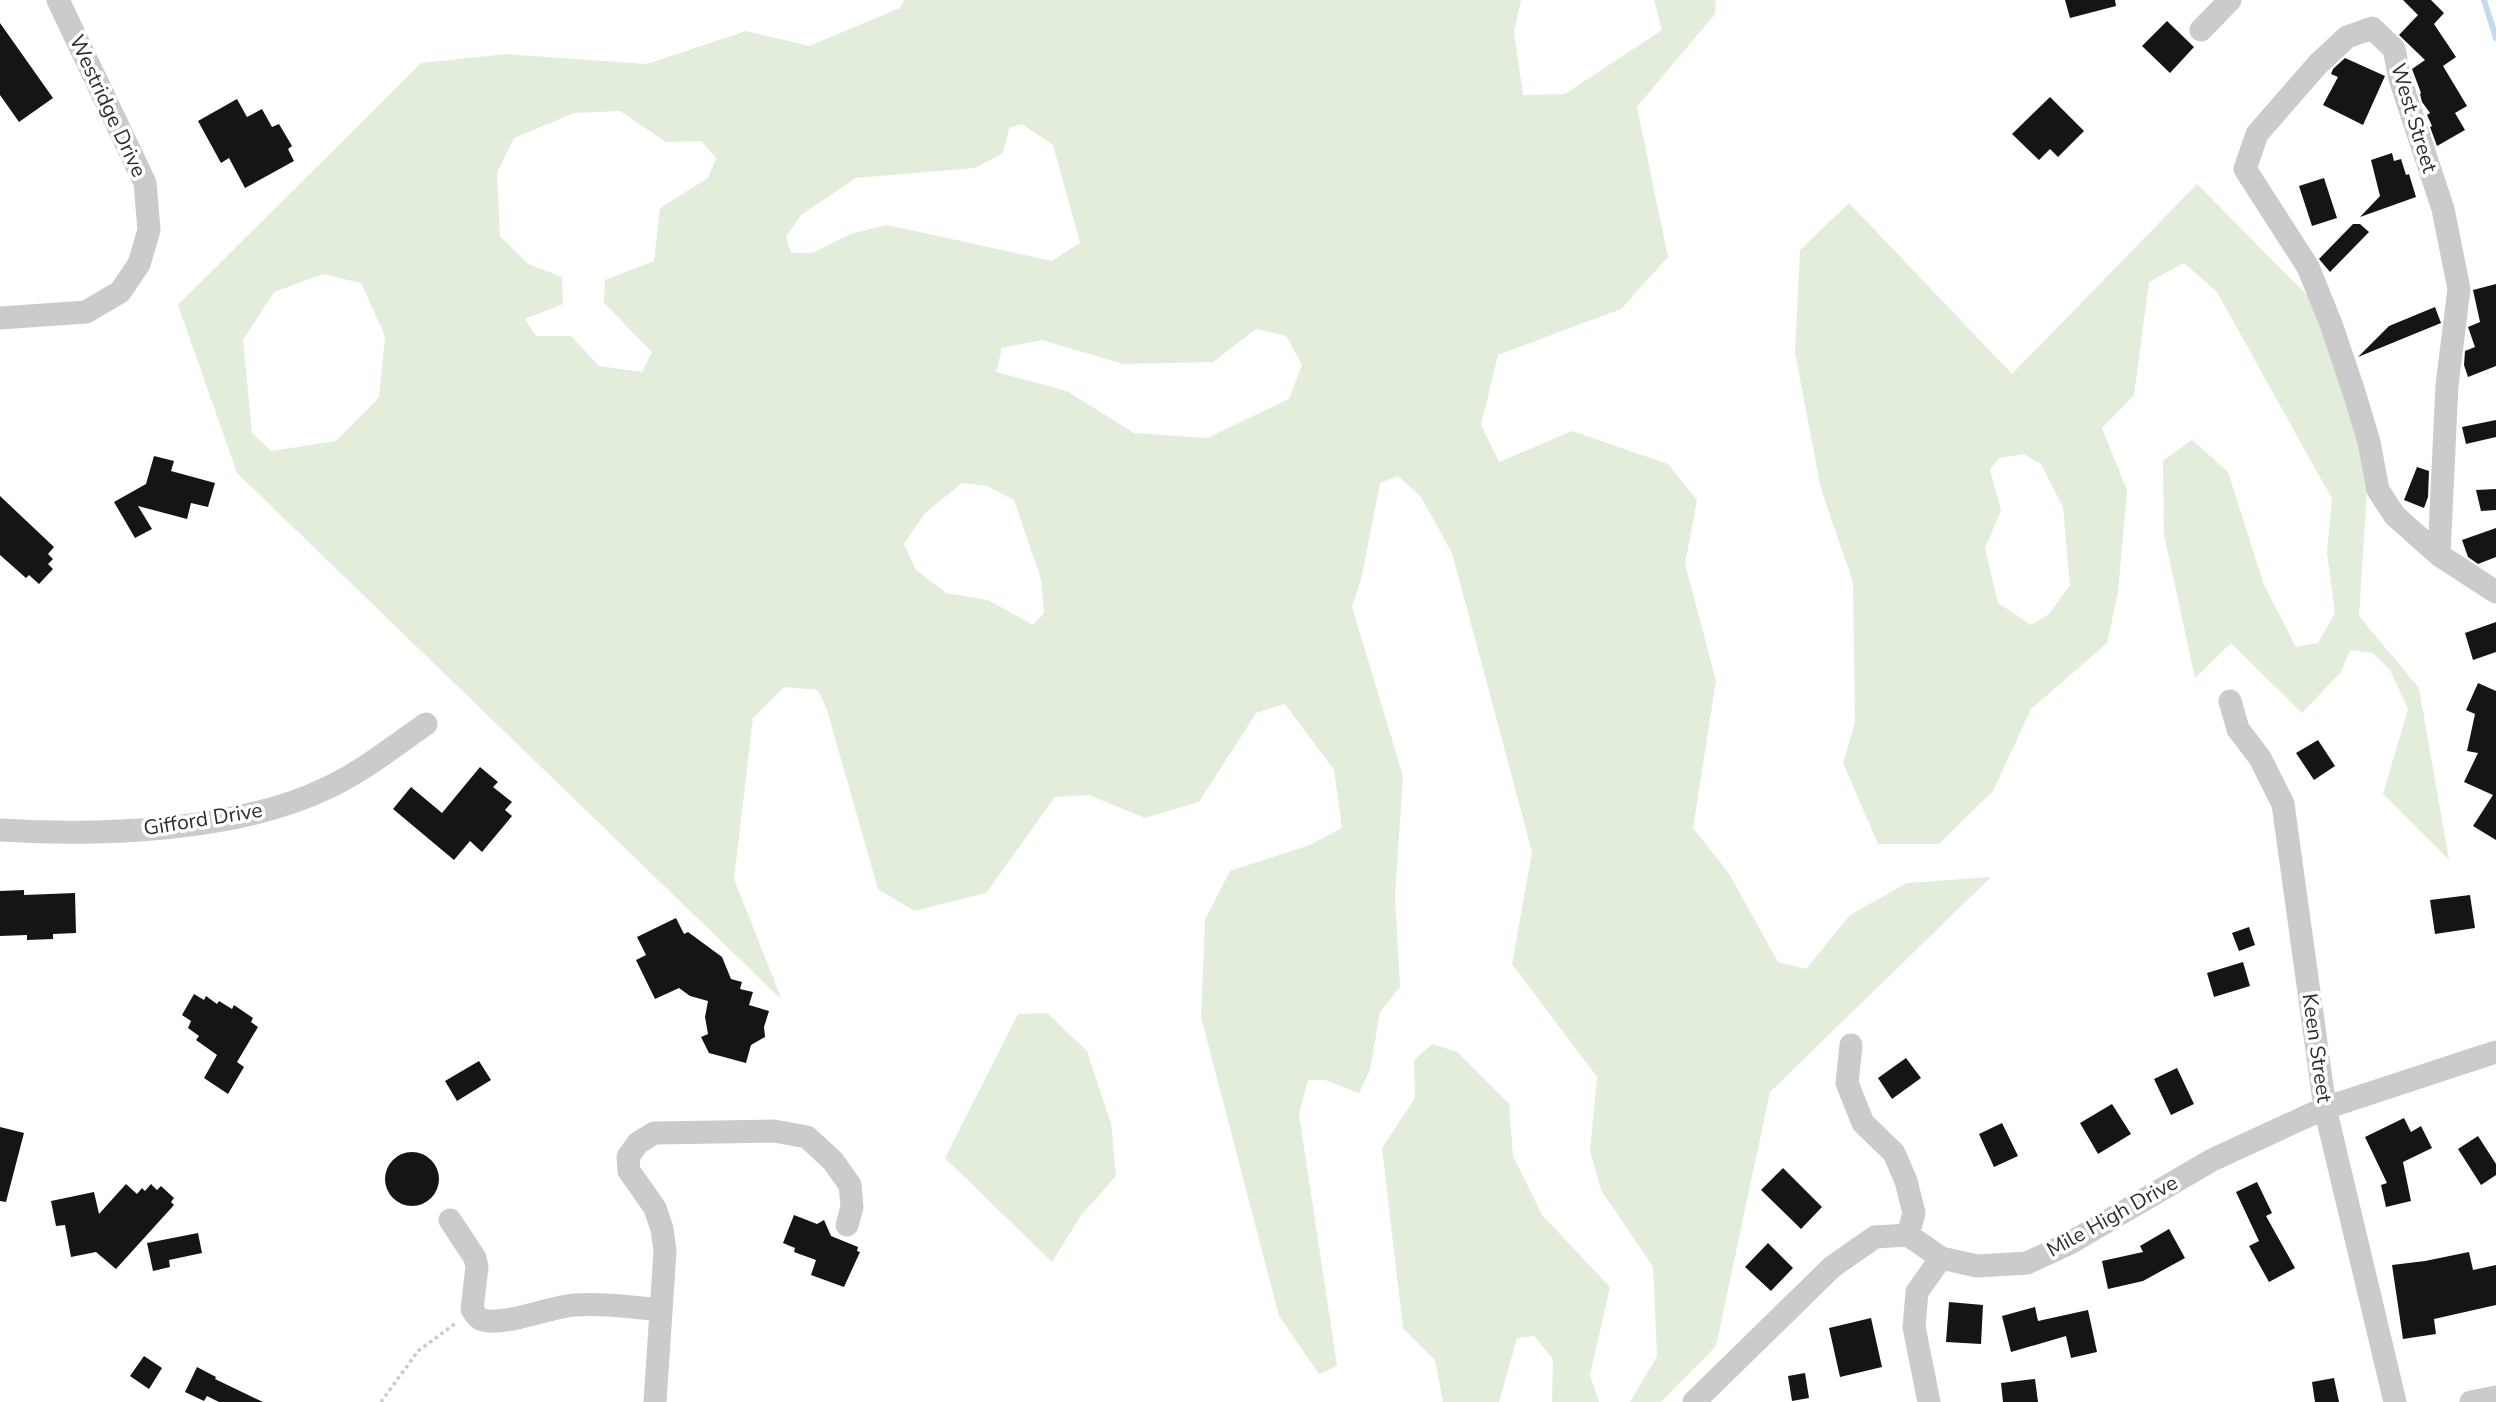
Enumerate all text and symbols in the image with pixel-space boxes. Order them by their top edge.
street label: Westridge Drive [63,30,153,182]
street label: West Street [2384,60,2444,177]
street label: Gifford Drive [142,796,264,842]
street label: Keen Street [2295,992,2339,1105]
street label: Mile High Drive [2041,1168,2183,1264]

